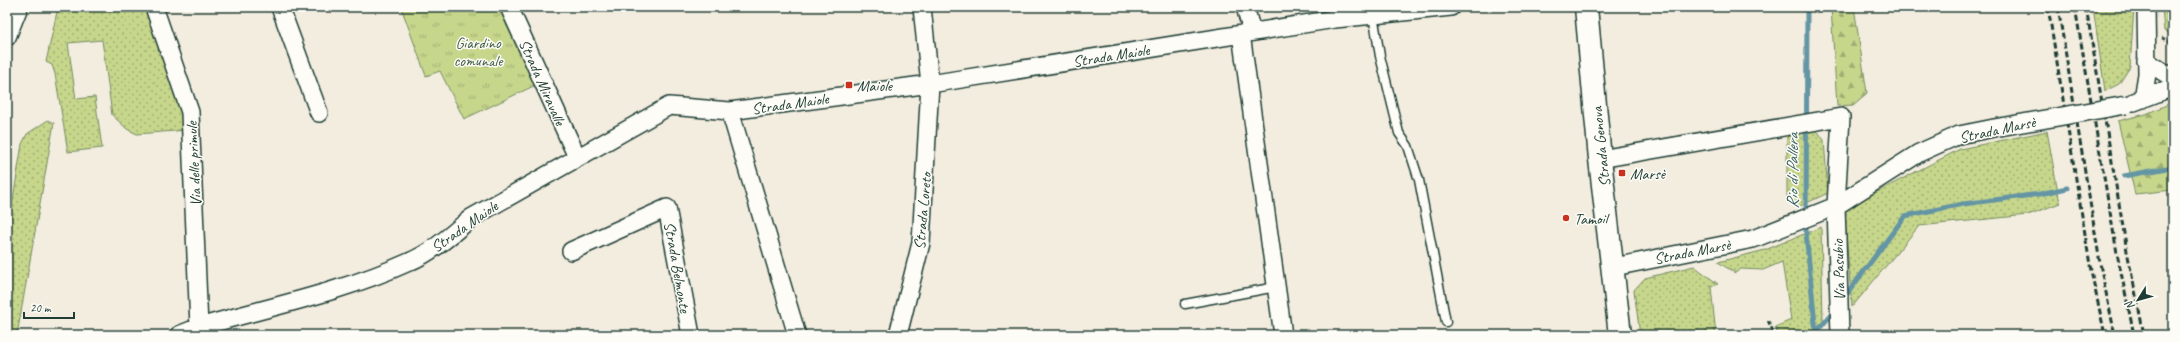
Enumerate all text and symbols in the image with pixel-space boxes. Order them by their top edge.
park label: Giardino comunale [454,33,504,71]
street label: Strada Miravalle [514,36,571,130]
street label: Strada Maiole [1071,40,1153,72]
place label: Maiole [857,76,894,96]
marker: Maiole [844,80,854,90]
street label: Strada Maiole [750,88,832,119]
street label: Strada Genova [1587,104,1615,188]
street label: Strada Marsè [1957,112,2039,148]
street label: Via delle primule [182,119,206,207]
water label: Rio di Pallera [1782,131,1803,209]
place label: Marsè [1630,164,1667,184]
marker: Marsè [1617,168,1627,178]
street label: Strada Loreto [910,169,937,250]
street label: Strada Maiole [427,195,503,257]
place label: Tamoil [1574,209,1610,229]
marker: Tamoil [1561,213,1571,223]
street label: Strada Belmonte [659,220,695,316]
street label: Strada Marsè [1652,234,1734,269]
street label: Via Pasubio [1828,238,1850,301]
north arrow [2118,280,2158,320]
scale bar [24,294,74,320]
text: N [2121,297,2138,313]
text: 20 m [30,300,52,316]

